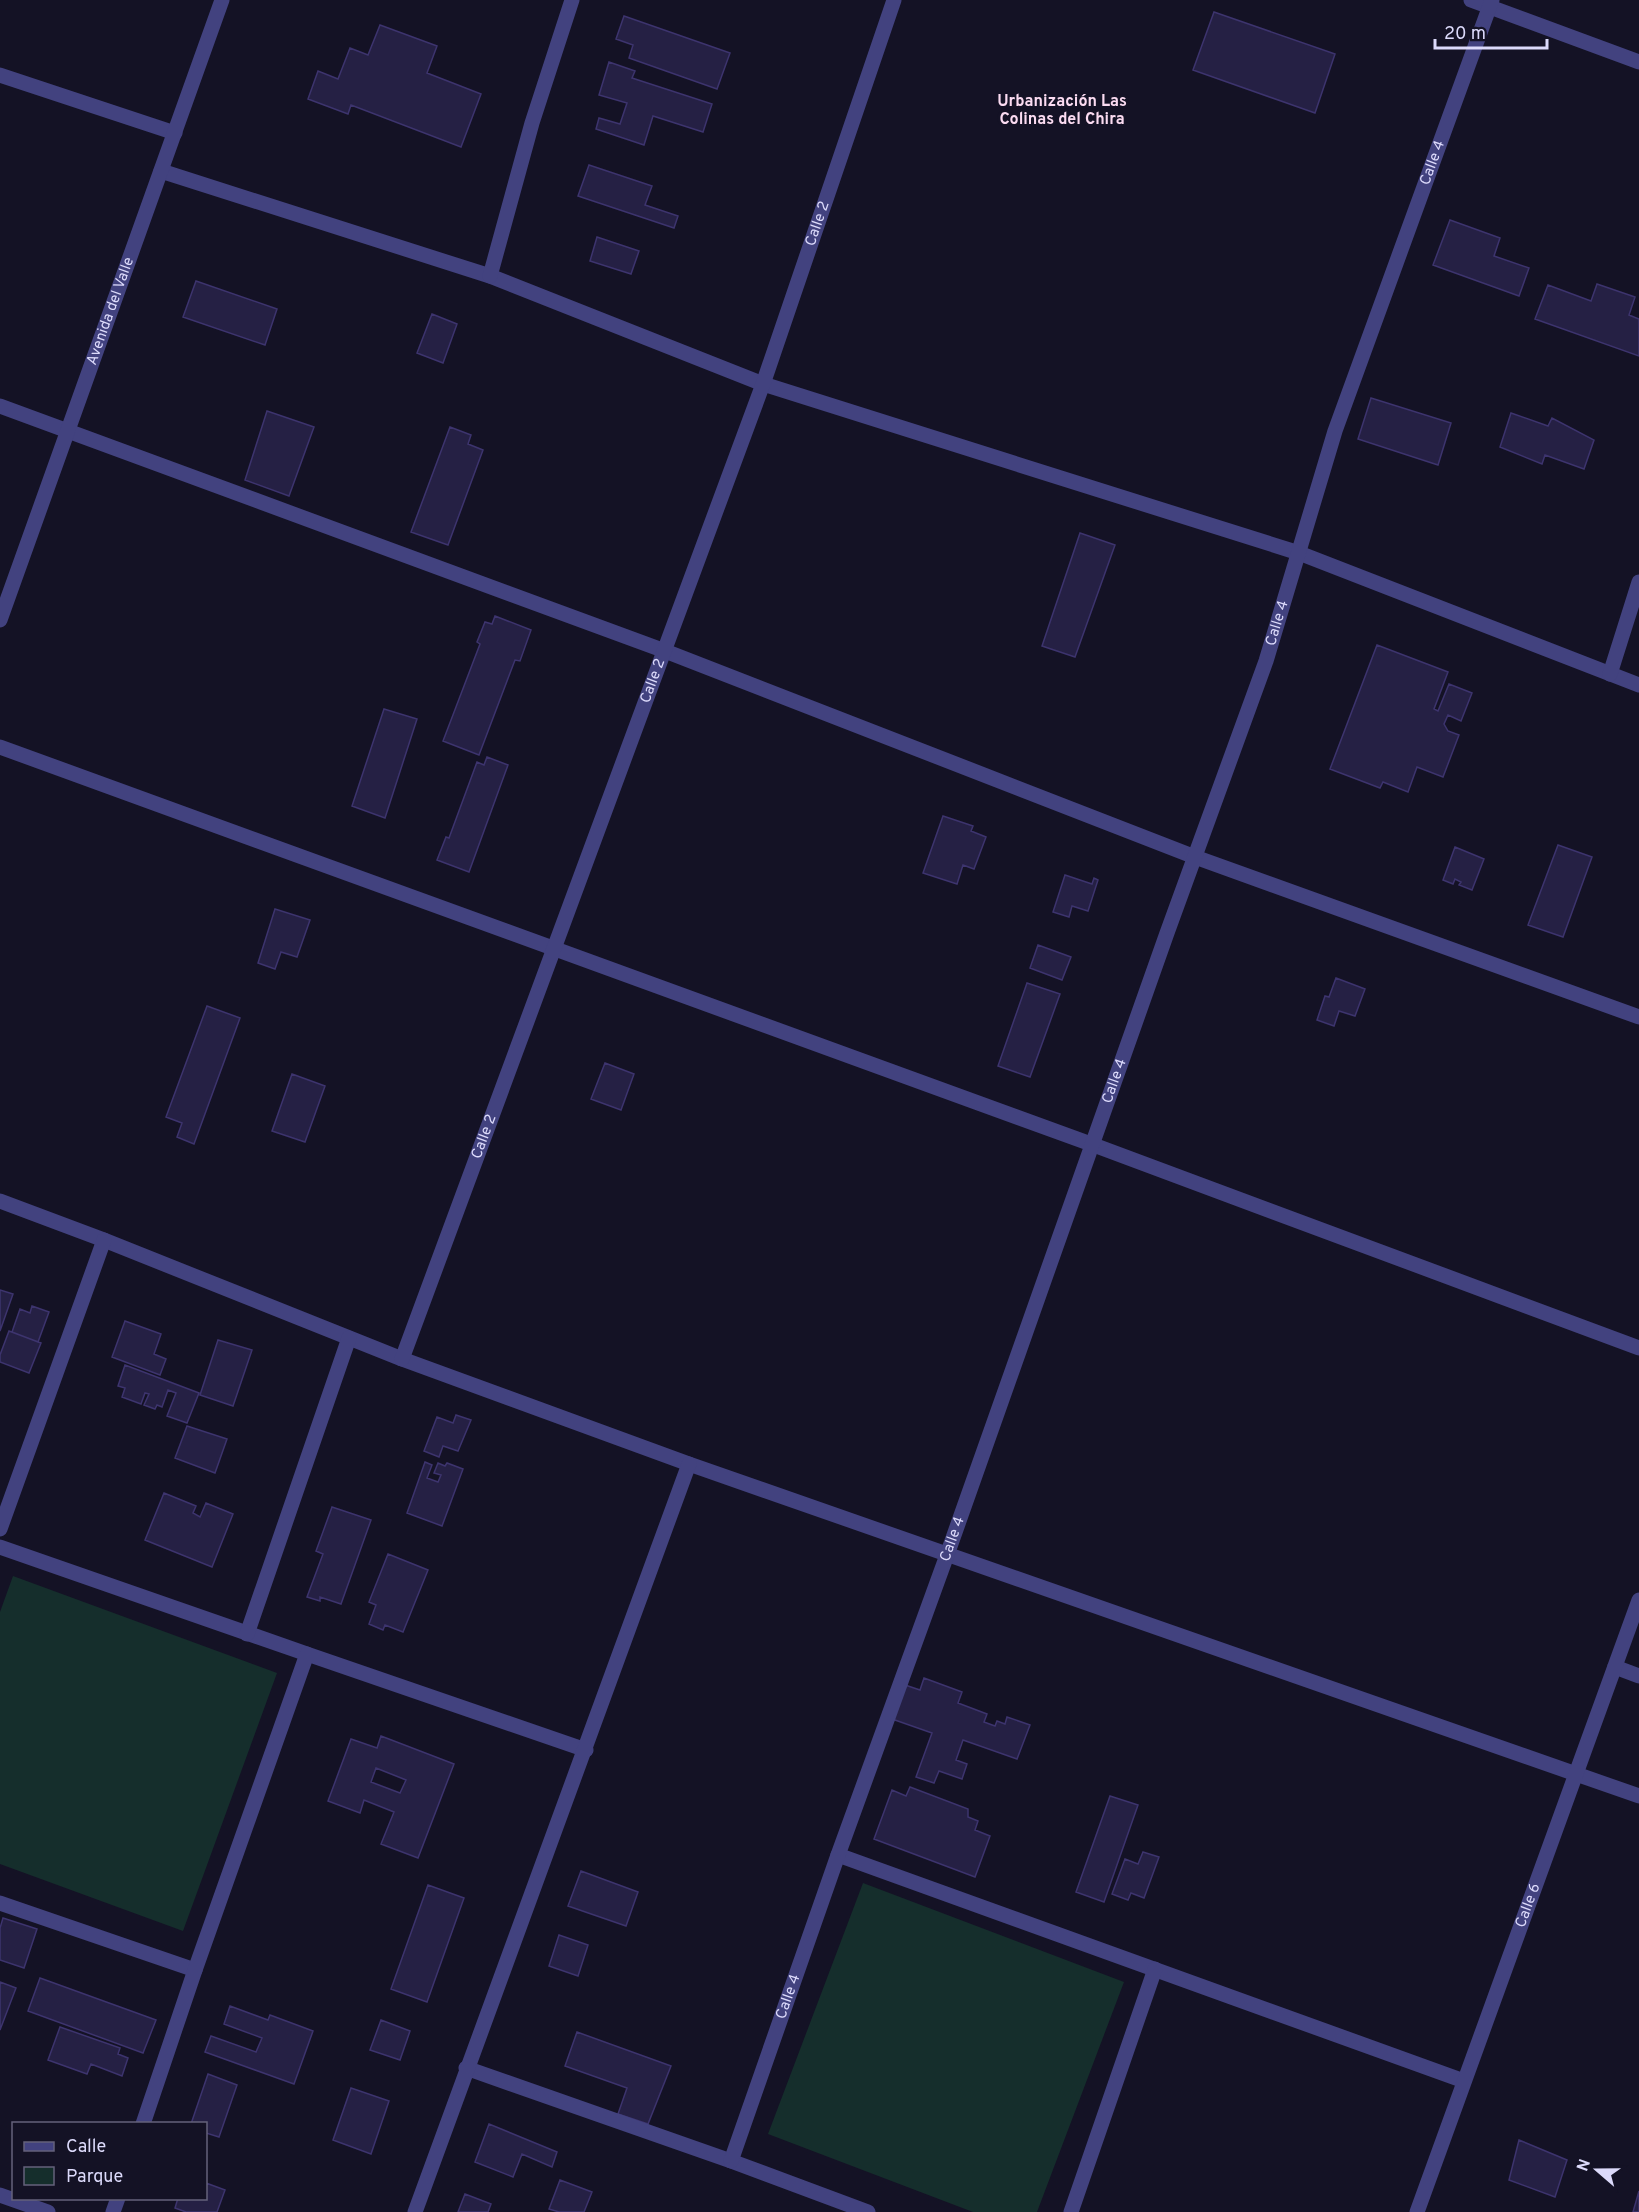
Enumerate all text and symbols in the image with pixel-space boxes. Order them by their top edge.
scale bar [1435,12,1548,50]
text: 20 m [1444,23,1486,46]
district label: Urbanización Las Colinas del Chira [997,92,1127,130]
street label: Calle 4 [1416,138,1450,188]
street label: Calle 2 [801,199,834,249]
street label: Avenida del Valle [83,255,139,368]
street label: Calle 4 [1262,598,1293,648]
street label: Calle 2 [636,656,670,706]
street label: Calle 4 [1098,1056,1131,1106]
street label: Calle 2 [467,1112,501,1162]
street label: Calle 4 [936,1514,969,1564]
street label: Calle 6 [1511,1881,1545,1930]
street label: Calle 4 [772,1972,805,2022]
legend [12,2122,207,2200]
text: Calle [66,2136,106,2159]
north arrow [1567,2140,1627,2200]
text: N [1573,2157,1596,2174]
text: Parque [66,2166,123,2189]

